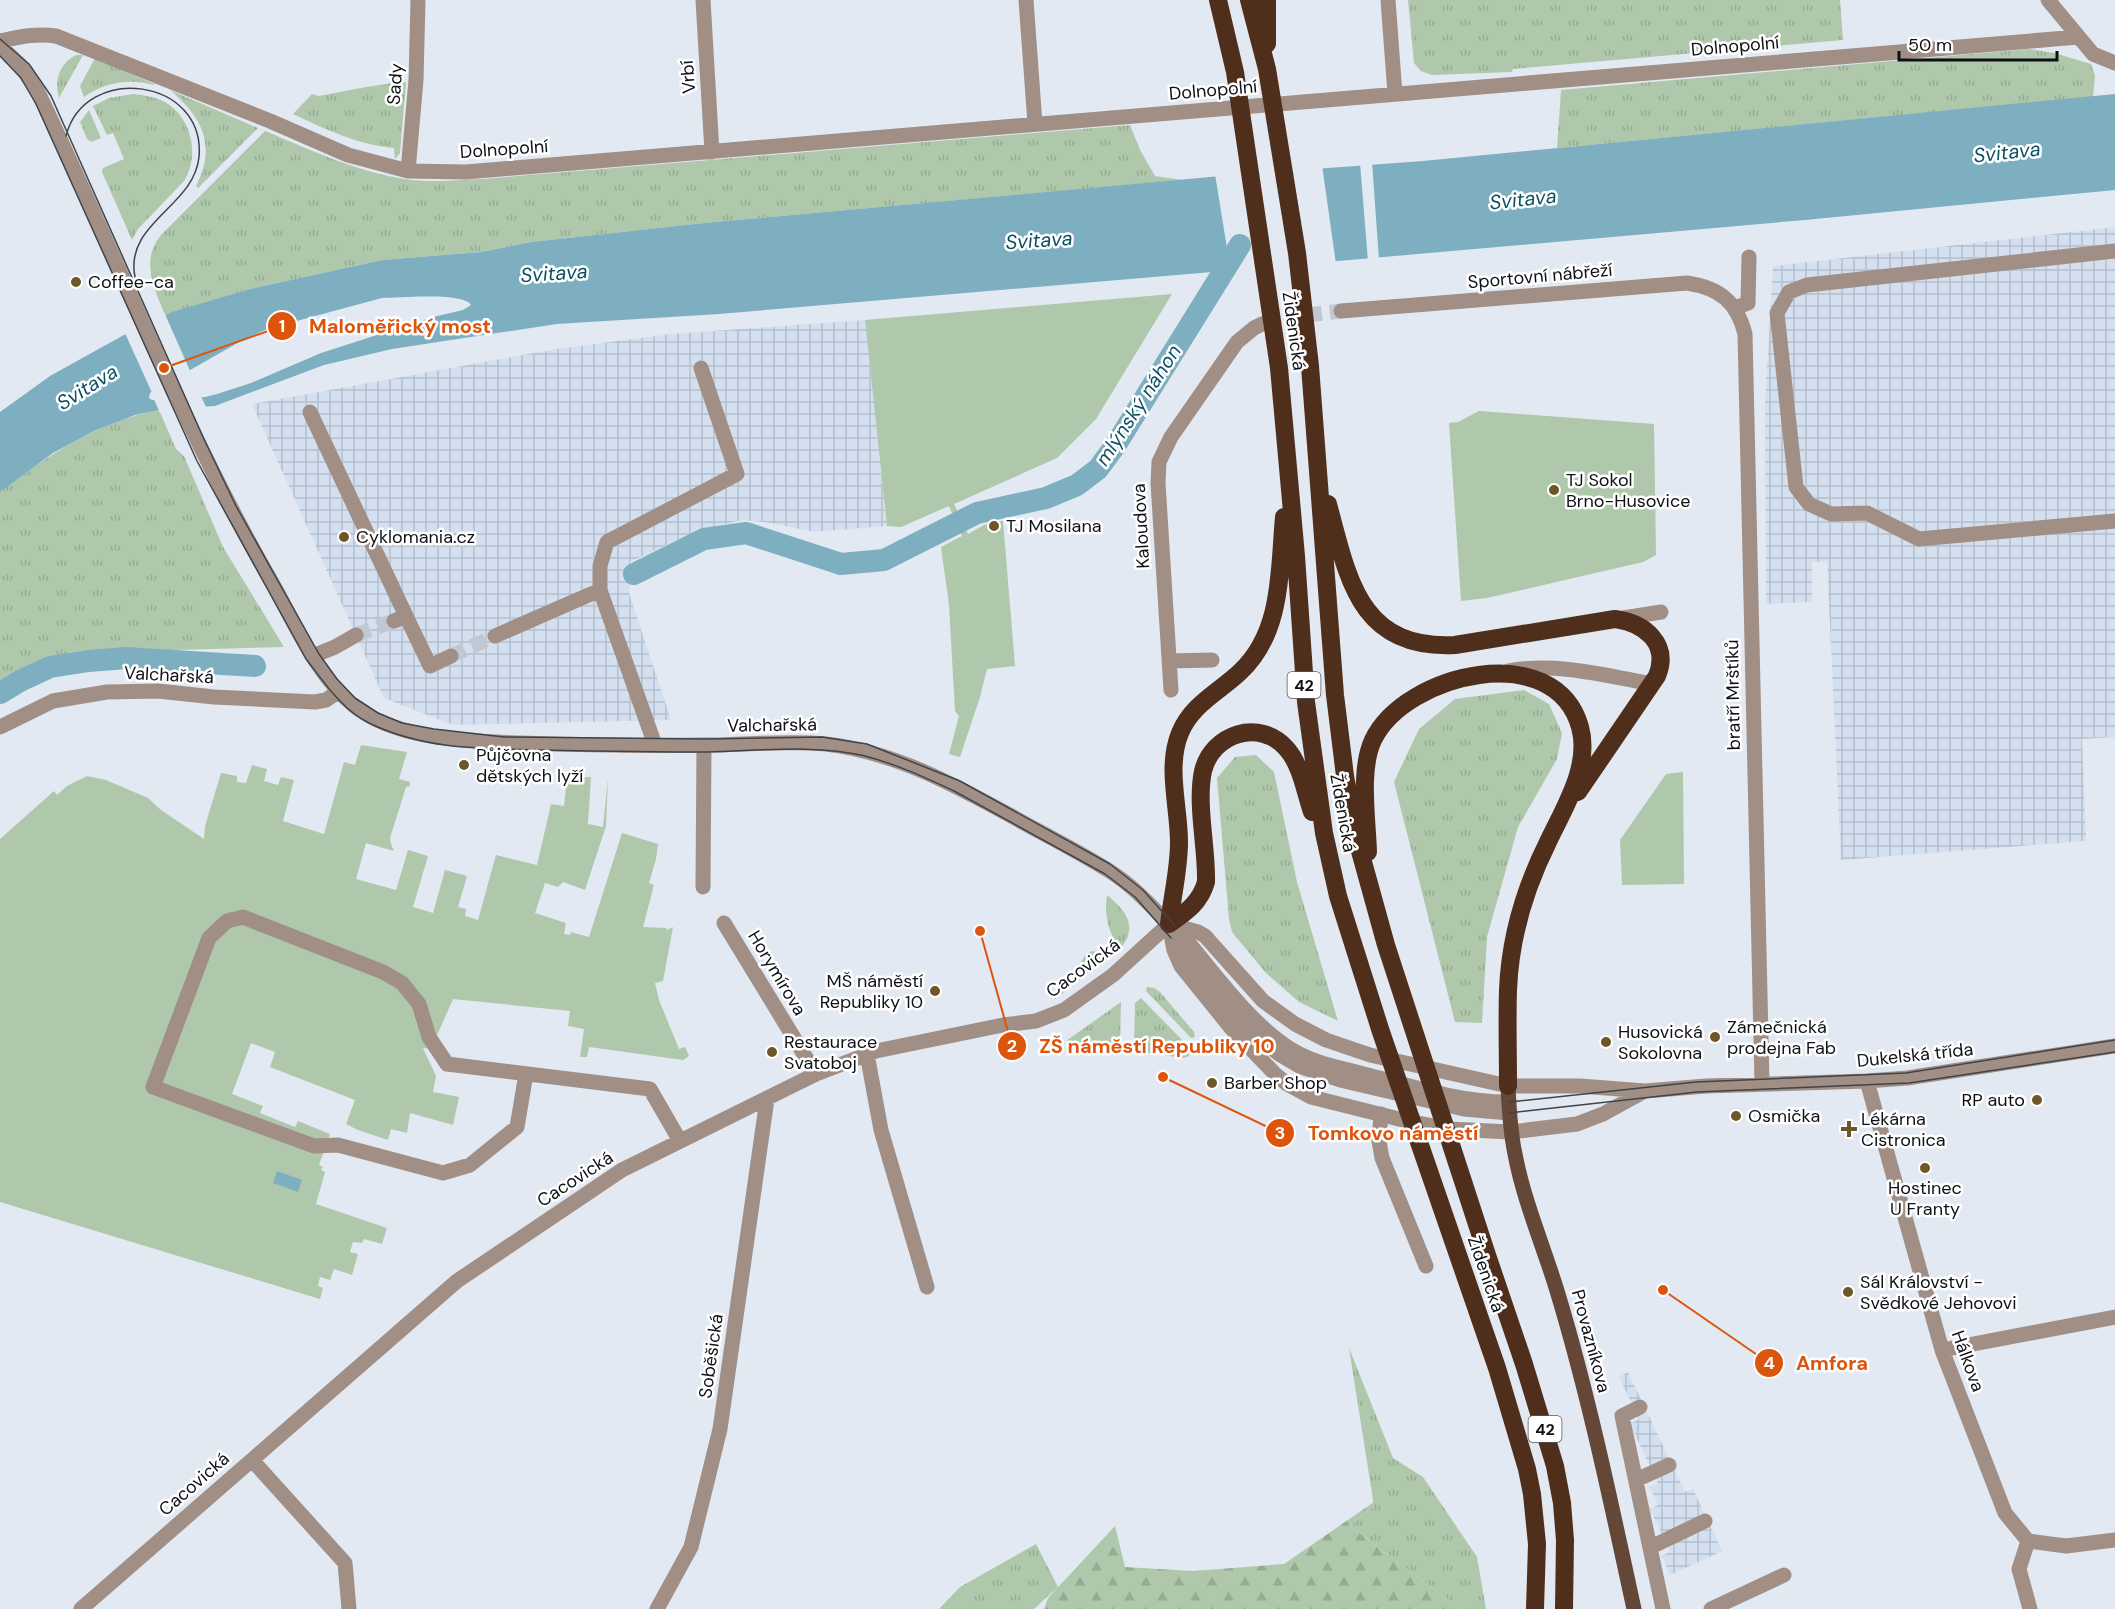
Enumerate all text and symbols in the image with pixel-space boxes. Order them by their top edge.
scale bar [1899,24,2056,62]
street label: Dolnopolní [1690,30,1780,62]
text: 50 m [1908,33,1952,57]
street label: Vrbí [675,59,701,95]
street label: Sady [382,62,408,106]
street label: Dolnopolní [1168,74,1258,106]
street label: Dolnopolní [459,134,549,164]
water label: Svitava [1972,136,2042,168]
water label: Svitava [1488,183,1558,215]
water label: Svitava [1004,225,1074,255]
water label: Svitava [519,258,589,288]
street label: Sportovní nábřeží [1467,258,1613,294]
place label: Coffee-ca [88,270,174,294]
marker: Coffee-ca [69,275,83,289]
street label: Židenická [1277,290,1311,372]
callout: Maloměřický most [267,307,503,345]
text: Maloměřický most [309,313,491,339]
text: 1 [279,314,285,338]
water label: mlýnský náhon [1089,339,1187,471]
water label: Svitava [52,358,122,416]
place label: TJ Sokol Brno-Husovice [1566,468,1690,513]
street label: Kaloudova [1127,483,1155,569]
marker: TJ Sokol Brno-Husovice [1547,483,1561,497]
place label: TJ Mosilana [1006,514,1102,538]
marker: TJ Mosilana [987,519,1001,533]
place label: Cyklomania.cz [356,525,475,549]
marker: Cyklomania.cz [337,530,351,544]
street label: bratří Mrštíků [1720,639,1746,751]
street label: Valchařská [124,661,214,689]
road number: 42 [1288,672,1320,698]
street label: Valchařská [727,712,817,738]
place label: Půjčovna dětských lyží [476,743,583,788]
marker: Půjčovna dětských lyží [457,758,471,772]
street label: Židenická [1324,772,1362,854]
street label: Horymírova [742,926,812,1020]
street label: Cacovická [1041,933,1125,1003]
place label: MŠ náměstí Republiky 10 [820,969,923,1014]
marker: MŠ náměstí Republiky 10 [928,984,942,998]
place label: Zámečnická prodejna Fab [1727,1015,1836,1060]
place label: Husovická Sokolovna [1618,1020,1703,1065]
callout: ZŠ náměstí Republiky 10 [997,1027,1287,1065]
place label: Restaurace Svatoboj [784,1030,877,1075]
marker: Zámečnická prodejna Fab [1708,1030,1722,1044]
text: ZŠ náměstí Republiky 10 [1039,1033,1275,1059]
text: 2 [1007,1034,1017,1058]
marker: Husovická Sokolovna [1599,1035,1613,1049]
street label: Dukelská třída [1856,1037,1974,1073]
marker: Restaurace Svatoboj [765,1045,779,1059]
place label: Barber Shop [1224,1071,1327,1095]
marker: Barber Shop [1205,1076,1219,1090]
place label: RP auto [1961,1088,2025,1112]
marker: RP auto [2030,1093,2044,1107]
place label: Osmička [1748,1104,1820,1128]
place label: Lékárna Cistronica [1861,1107,1946,1152]
marker: Osmička [1729,1109,1743,1123]
callout: Tomkovo náměstí [1265,1114,1490,1152]
text: Tomkovo náměstí [1308,1120,1479,1146]
text: 3 [1275,1121,1285,1145]
marker: Lékárna Cistronica [1842,1122,1856,1136]
street label: Cacovická [532,1145,618,1213]
marker: Hostinec U Franty [1918,1161,1932,1175]
place label: Hostinec U Franty [1888,1176,1962,1221]
street label: Židenická [1462,1233,1510,1315]
place label: Sál Království - Svědkové Jehovovi [1860,1270,2017,1315]
marker: Sál Království - Svědkové Jehovovi [1841,1285,1855,1299]
street label: Provazníkova [1566,1287,1616,1395]
street label: Soběšická [693,1312,729,1400]
street label: Hálkova [1946,1327,1990,1395]
callout: Amfora [1754,1344,1880,1382]
text: Amfora [1796,1350,1868,1376]
text: 4 [1763,1351,1775,1375]
road number: 42 [1528,1416,1562,1442]
street label: Cacovická [154,1447,234,1521]

